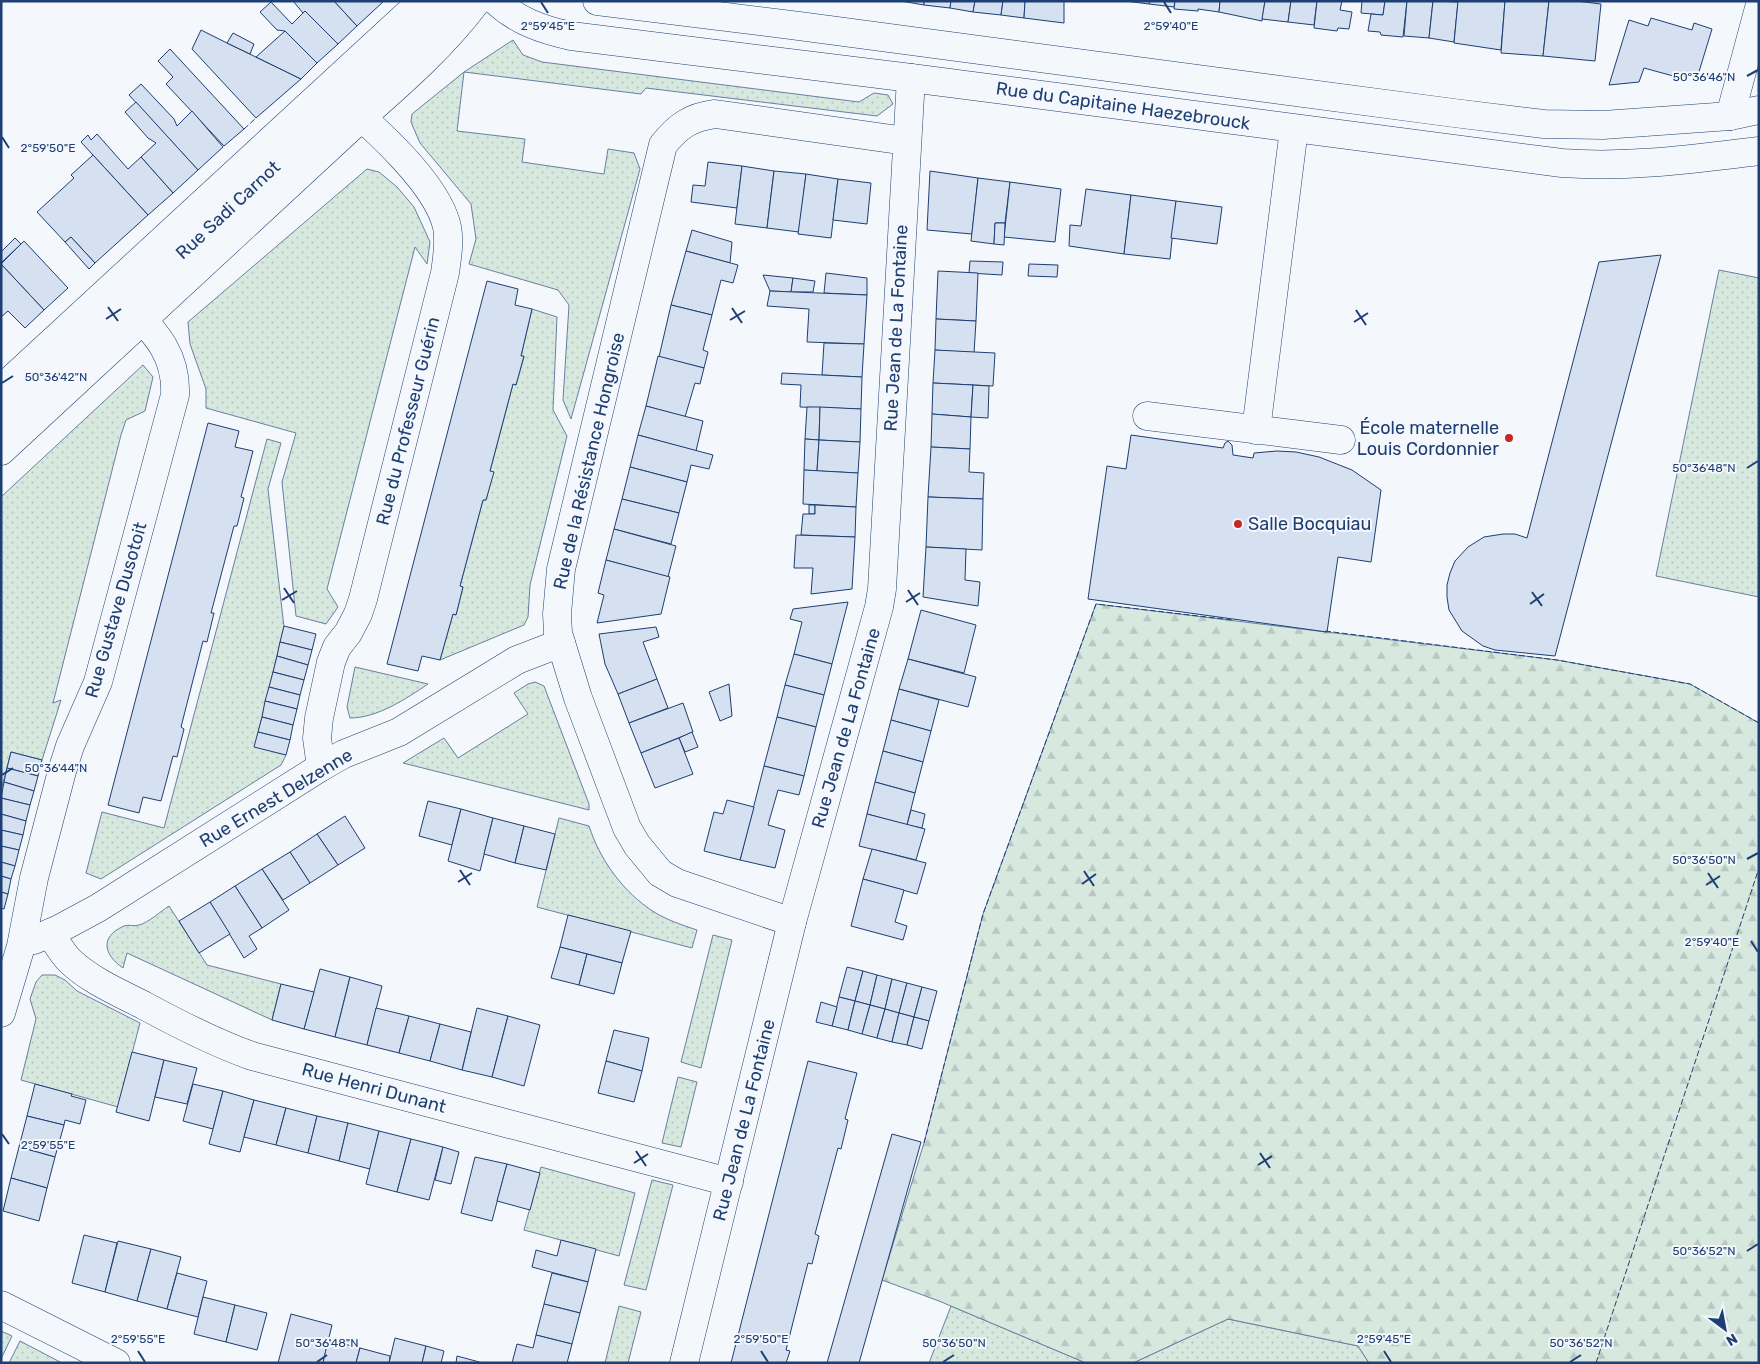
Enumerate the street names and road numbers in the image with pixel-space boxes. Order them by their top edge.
street label: Rue du Capitaine Haezebrouck [994,77,1252,135]
street label: Rue Sadi Carnot [171,156,285,264]
street label: Rue Jean de La Fontaine [880,224,912,432]
street label: Rue du Professeur Guérin [371,315,445,527]
street label: Rue de la Résistance Hongroise [549,330,629,592]
street label: Rue Gustave Dusotoit [80,520,152,700]
street label: Rue Jean de La Fontaine [807,625,885,831]
street label: Rue Ernest Delzenne [196,744,356,852]
street label: Rue Jean de La Fontaine [708,1017,780,1223]
street label: Rue Henri Dunant [299,1058,449,1118]

